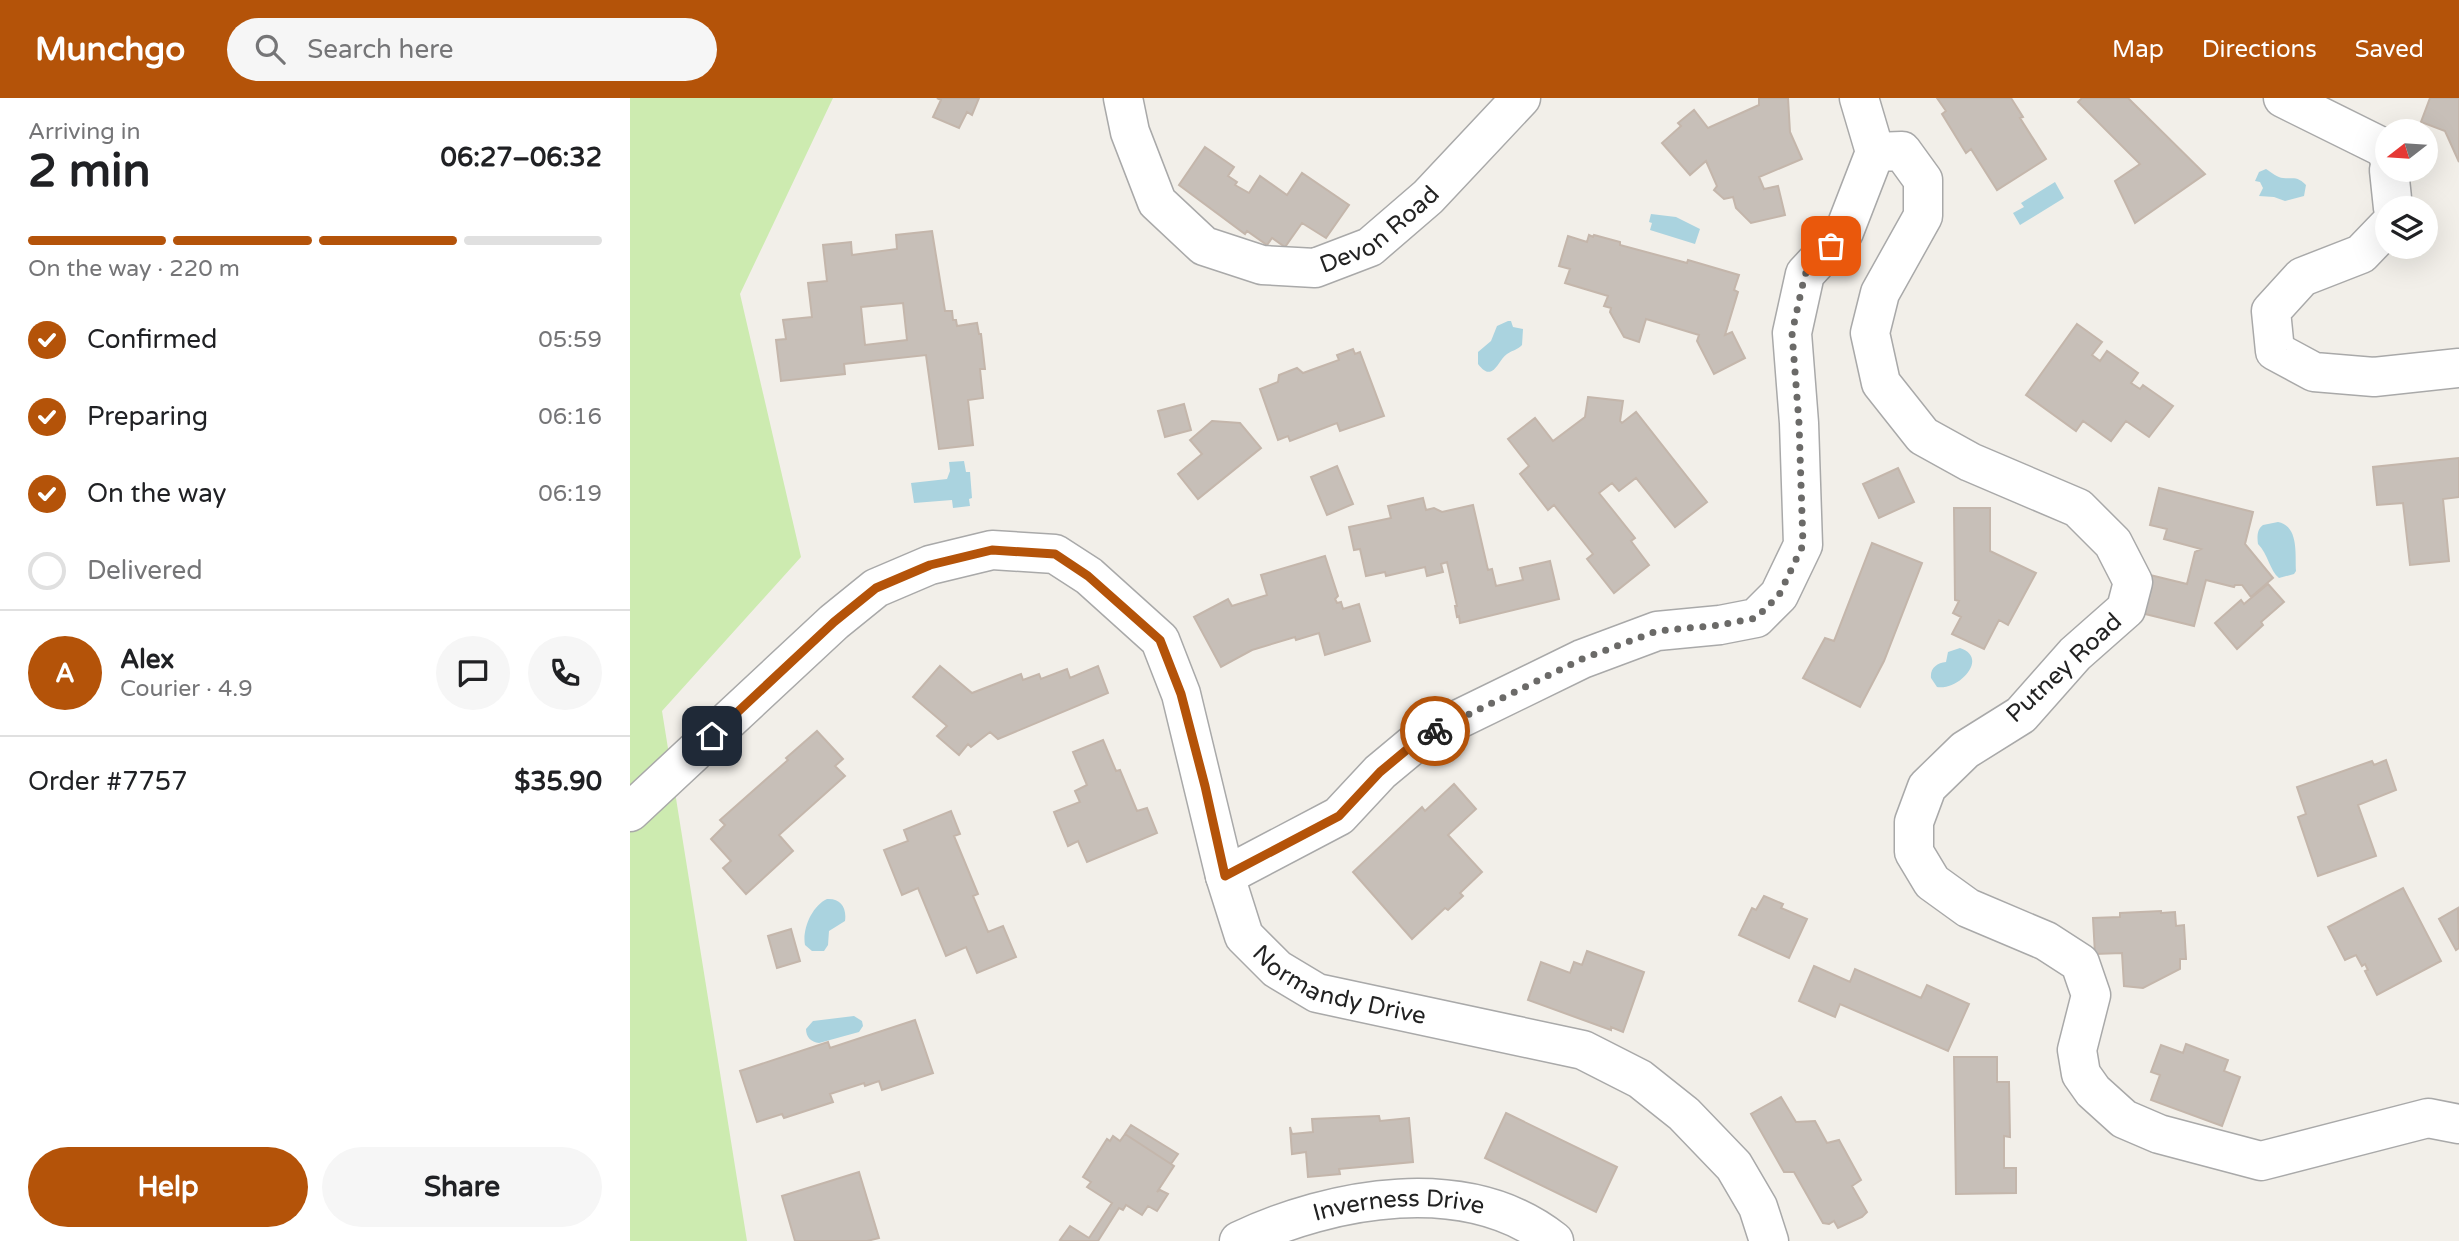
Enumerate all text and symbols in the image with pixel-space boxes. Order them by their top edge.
search box [227,18,717,81]
text: Munchgo [35,30,185,69]
icon: search [251,30,289,68]
text: Search here [307,34,453,65]
text: Map [2112,35,2164,64]
text: Directions [2202,35,2317,64]
text: Saved [2355,35,2424,64]
text: Arriving in [28,118,141,146]
north arrow [2375,119,2438,182]
map controls [2375,119,2438,259]
text: 06:27–06:32 [441,142,602,173]
text: 2 min [28,144,151,199]
street label: Devon Road [1315,180,1445,279]
button: layers [2375,196,2438,259]
pin [1801,216,1861,276]
icon: bag [1812,227,1850,265]
text: On the way · 220 m [28,255,240,283]
icon: check [28,321,66,359]
text: Confirmed [87,324,217,355]
text: 05:59 [538,326,602,354]
icon: check [28,398,66,436]
text: Preparing [87,401,208,432]
text: 06:16 [538,403,602,431]
icon: check [28,475,66,513]
text: On the way [87,478,227,509]
text: 06:19 [538,480,602,508]
text: Delivered [87,555,203,586]
street label: Putney Road [2000,607,2128,729]
button: chat [436,636,510,710]
button: phone [528,636,602,710]
text: Alex [120,644,174,675]
text: A [55,658,75,689]
text: Courier · 4.9 [120,675,253,703]
courier [1400,696,1470,766]
pin [682,706,742,766]
icon: bike [1416,712,1454,750]
icon: home [693,717,731,755]
text: Order #7757 [28,766,188,797]
text: $35.90 [514,766,602,797]
street label: Normandy Drive [1247,939,1429,1030]
button: Help [28,1147,308,1227]
button: Share [322,1147,602,1227]
street label: Inverness Drive [1310,1184,1488,1227]

